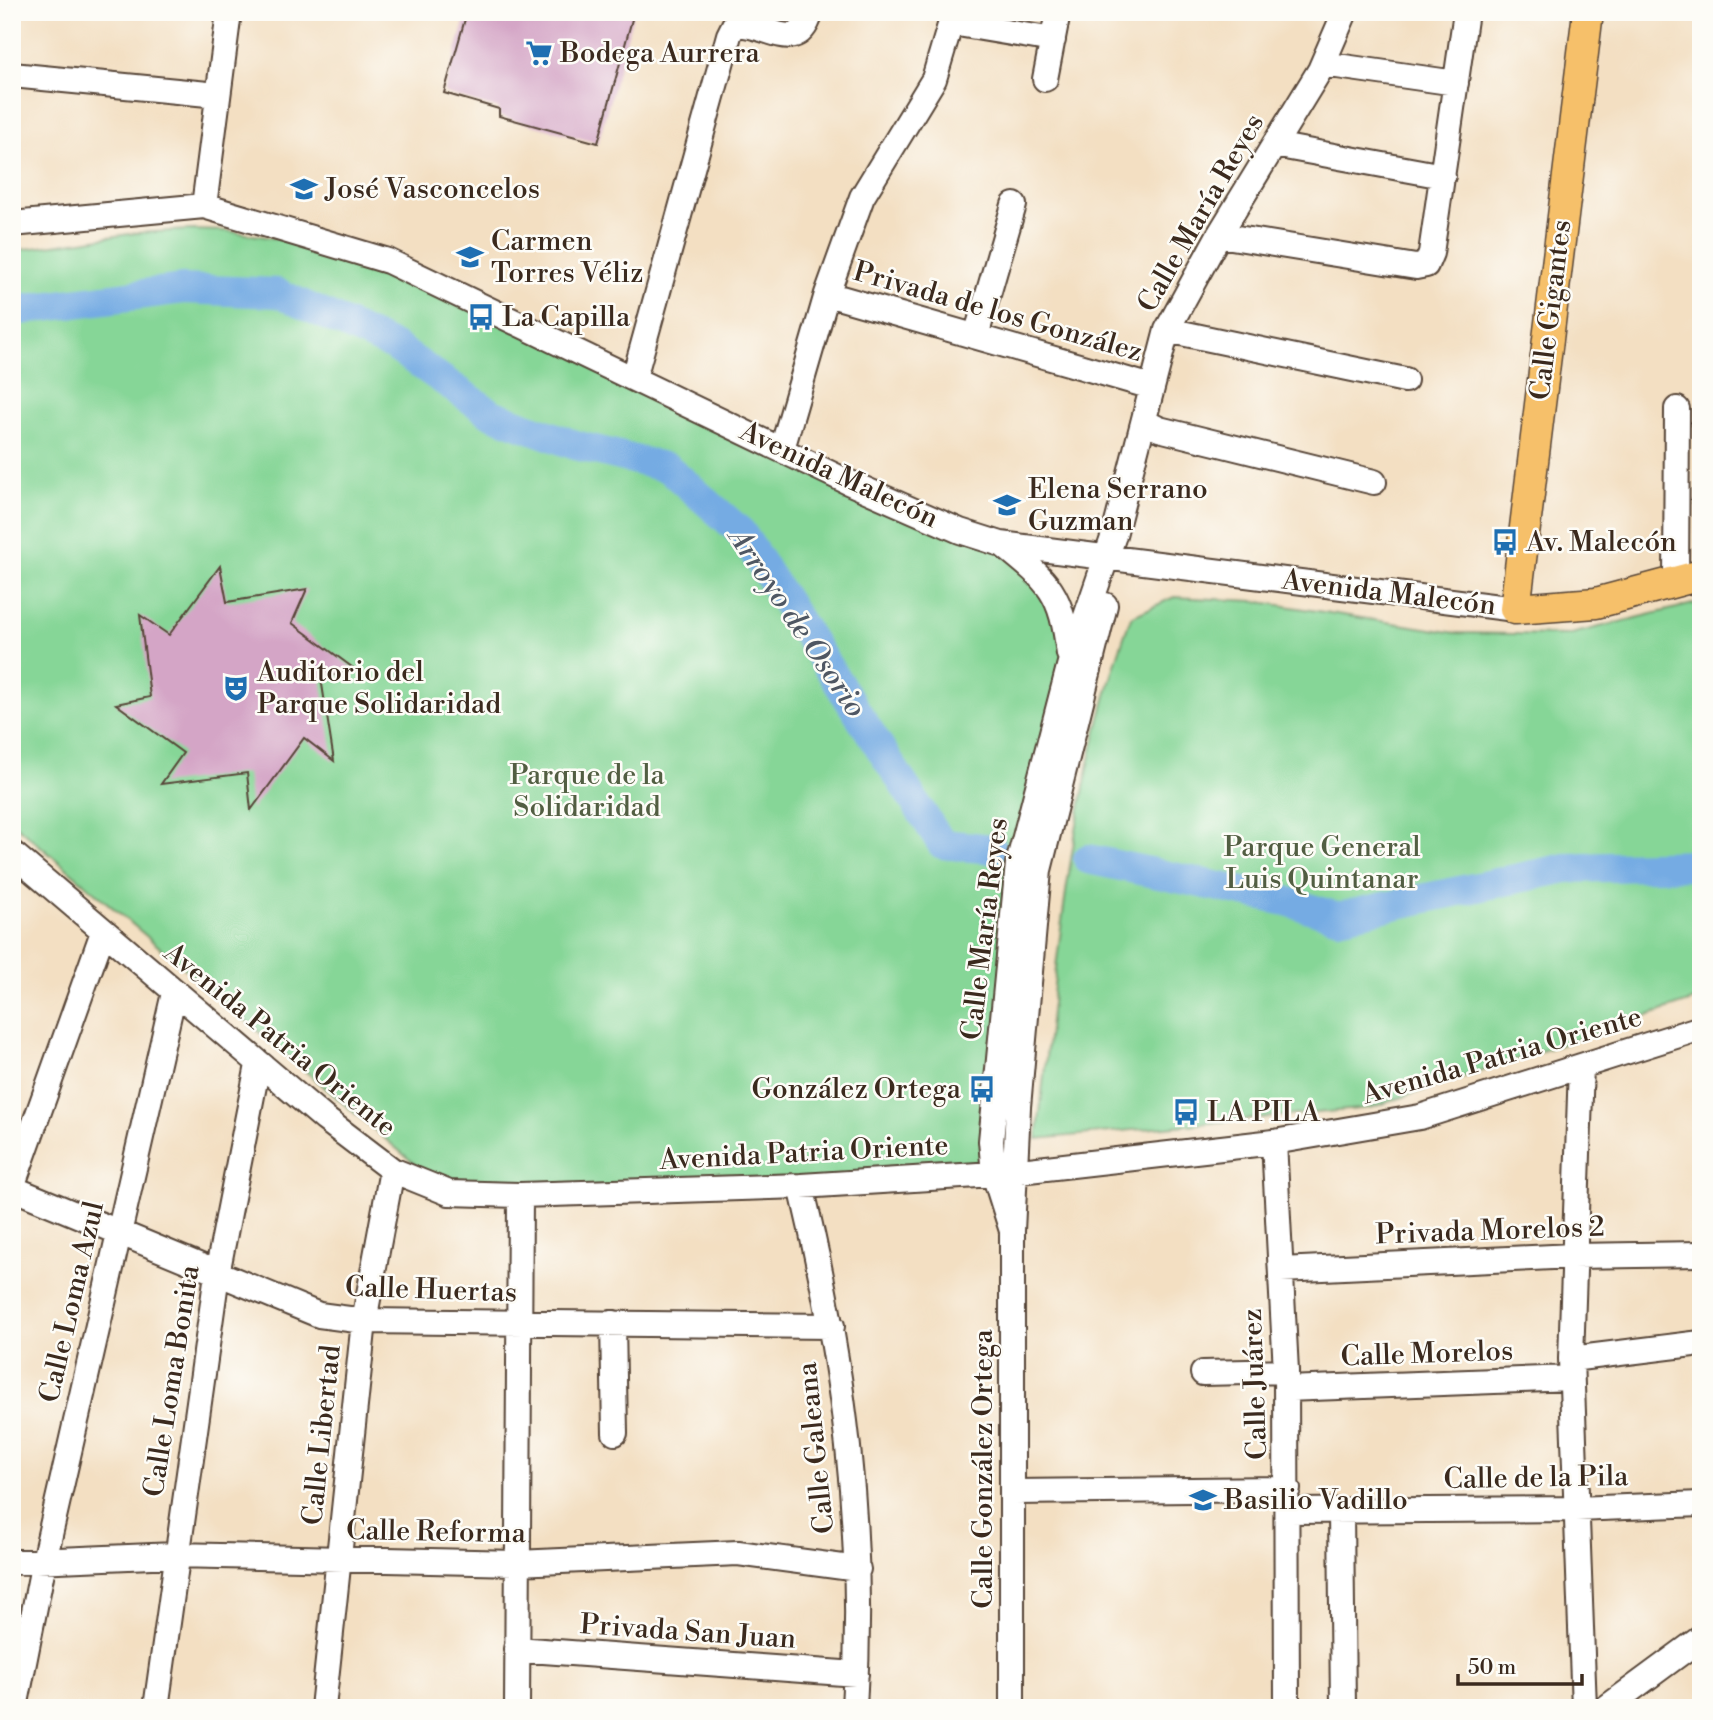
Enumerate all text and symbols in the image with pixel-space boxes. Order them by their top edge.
place label: Bodega Aurrera [559,36,761,71]
supermarket icon: Bodega Aurrera [524,38,554,68]
street label: Calle María Reyes [1130,108,1272,318]
place label: José Vasconcelos [324,172,540,207]
school or university icon: José Vasconcelos [289,174,319,204]
street label: Calle Gigantes [1523,218,1579,402]
place label: Carmen Torres Véliz [491,224,643,291]
school or university icon: Carmen Torres Véliz [455,242,485,272]
street label: Privada de los González [849,254,1147,370]
place label: La Capilla [502,300,631,335]
bus stop icon: La Capilla [466,302,496,332]
street label: Avenida Malecón [733,413,944,536]
place label: Elena Serrano Guzman [1028,472,1208,539]
school or university icon: Elena Serrano Guzman [992,490,1022,520]
water label: Arroyo de Osorio [718,519,874,725]
place label: Av. Malecón [1525,525,1677,560]
bus stop icon: Av. Malecón [1490,527,1520,557]
street label: Avenida Malecón [1279,562,1498,624]
place label: Auditorio del Parque Solidaridad [256,655,501,722]
theatre icon: Auditorio del Parque Solidaridad [221,673,251,703]
park label: Parque de la Solidaridad [509,758,665,825]
street label: Calle María Reyes [954,816,1016,1042]
park label: Parque General Luis Quintanar [1224,830,1420,897]
street label: Avenida Patria Oriente [156,935,403,1145]
street label: Avenida Patria Oriente [1357,999,1646,1113]
place label: González Ortega [751,1072,962,1107]
bus stop icon: González Ortega [967,1074,997,1104]
place label: LA PILA [1207,1095,1321,1130]
bus stop icon: LA PILA [1171,1097,1201,1127]
street label: Avenida Patria Oriente [658,1128,949,1178]
street label: Calle Loma Azul [32,1198,112,1406]
street label: Privada Morelos 2 [1375,1210,1605,1252]
street label: Calle Loma Bonita [136,1262,208,1499]
street label: Calle Huertas [344,1270,518,1310]
street label: Calle Juárez [1235,1308,1275,1460]
street label: Calle González Ortega [966,1328,1001,1609]
street label: Calle Morelos [1340,1333,1514,1375]
street label: Calle Libertad [295,1343,349,1527]
street label: Calle Galeana [790,1360,842,1535]
street label: Calle de la Pila [1443,1459,1630,1497]
place label: Basilio Vadillo [1223,1483,1408,1518]
school or university icon: Basilio Vadillo [1188,1485,1218,1515]
street label: Calle Reforma [346,1513,527,1551]
street label: Privada San Juan [579,1607,797,1657]
scale bar [1458,1643,1582,1687]
text: 50 m [1468,1655,1516,1681]

